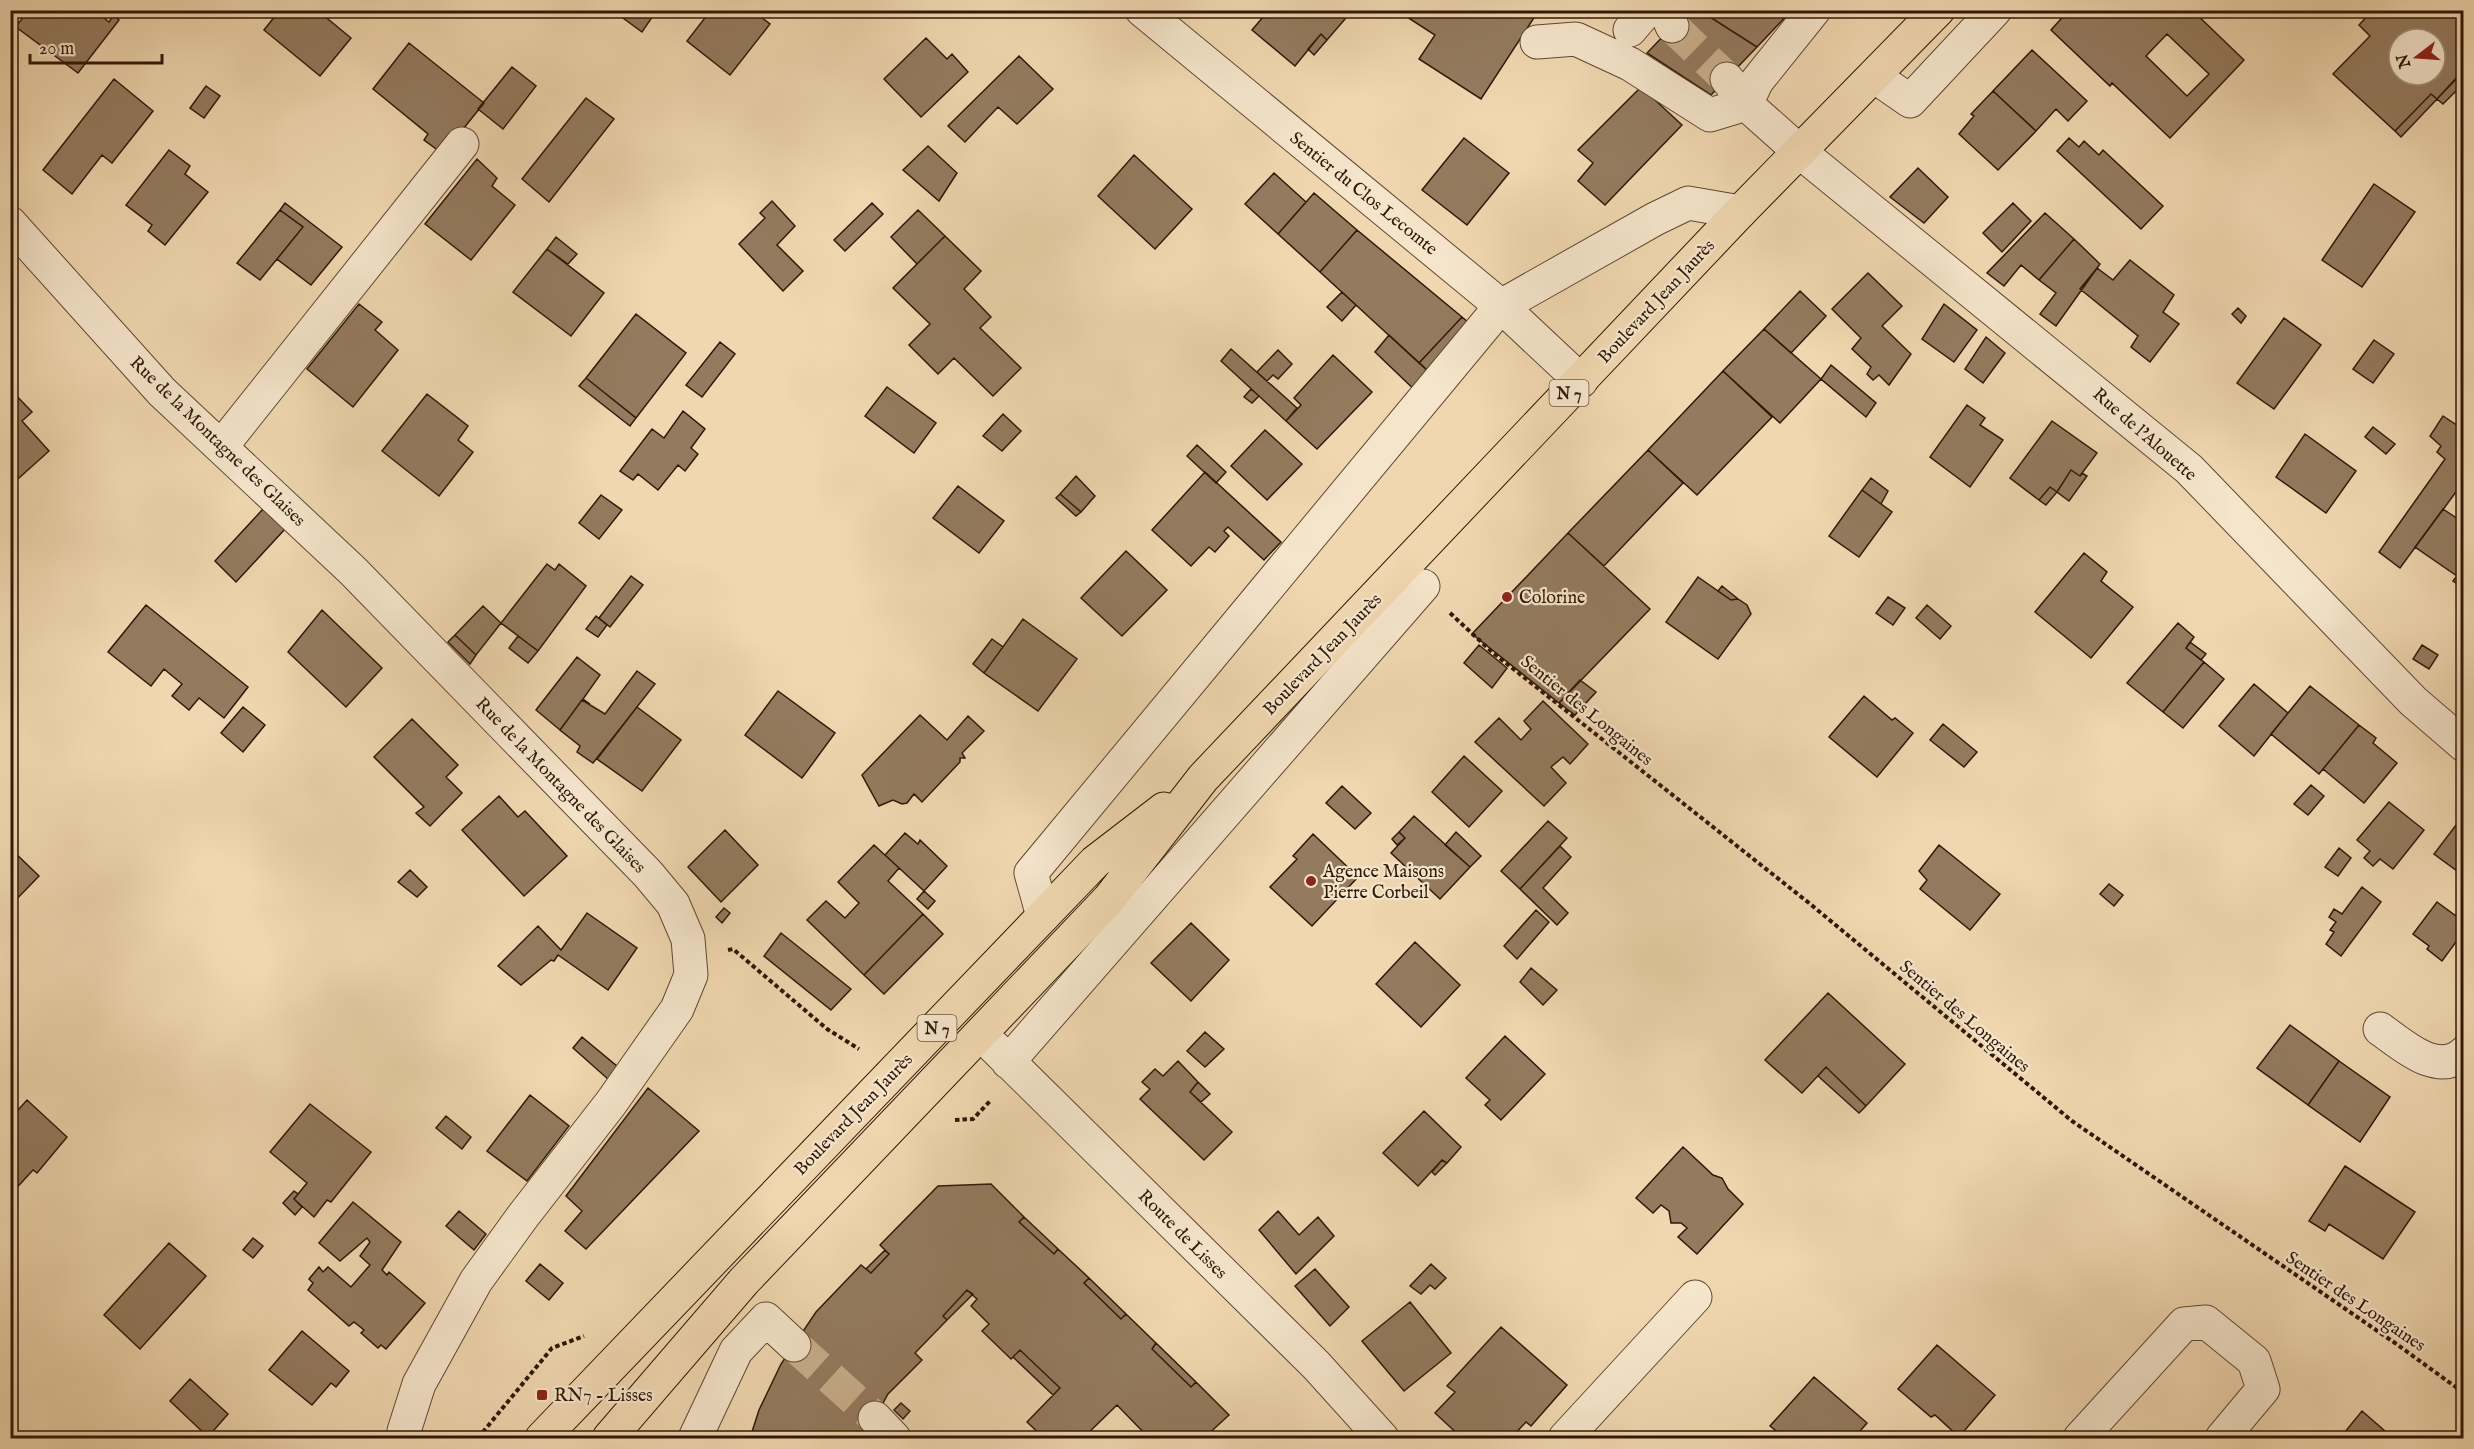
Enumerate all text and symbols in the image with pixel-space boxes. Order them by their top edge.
scale bar [30,27,162,65]
north arrow [2387,27,2447,87]
text: 20 m [39,38,74,61]
text: N [2393,51,2416,71]
street label: Sentier du Clos Lecomte [1284,127,1442,261]
street label: Boulevard Jean Jaurès [1594,235,1721,369]
street label: Rue de la Montagne des Glaises [124,352,310,532]
road number: N 7 [1550,380,1588,406]
street label: Rue de l'Alouette [2087,384,2201,487]
place label: Colorine [1519,587,1585,610]
street label: Boulevard Jean Jaurès [1259,589,1387,721]
marker: Colorine [1500,590,1514,604]
street label: Sentier des Longaines [1515,651,1657,772]
street label: Rue de la Montagne des Glaises [470,693,650,879]
place label: Agence Maisons Pierre Corbeil [1322,861,1444,905]
marker: Agence Maisons Pierre Corbeil [1304,874,1318,888]
street label: Sentier des Longaines [1894,956,2034,1079]
road number: N 7 [918,1015,956,1041]
street label: Boulevard Jean Jaurès [790,1049,918,1181]
street label: Route de Lisses [1132,1185,1232,1285]
street label: Sentier des Longaines [2281,1247,2429,1358]
place label: RN7 - Lisses [554,1385,653,1408]
marker: RN7 - Lisses [535,1388,549,1402]

